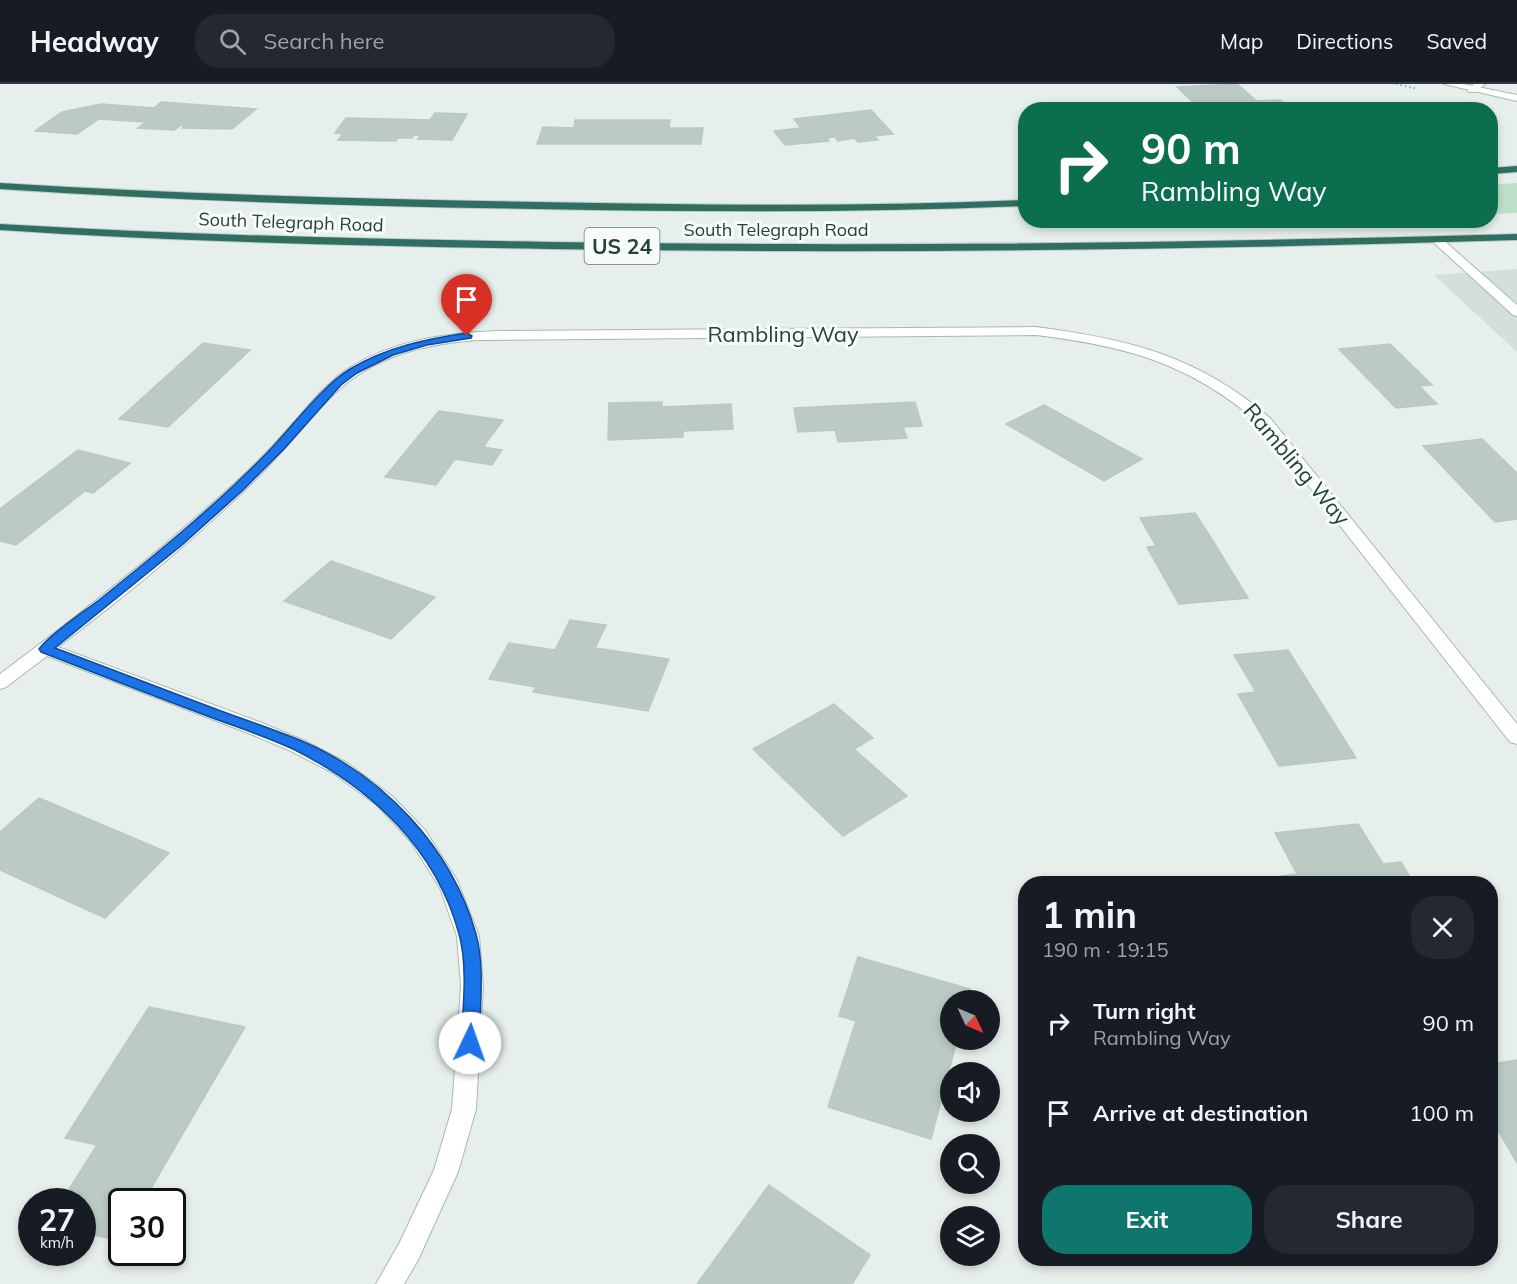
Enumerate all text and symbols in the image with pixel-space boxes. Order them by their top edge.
search box [195,14,615,68]
text: Headway [30,24,159,59]
icon: search [216,25,249,58]
text: Search here [264,27,385,55]
text: Map [1220,28,1263,54]
text: Directions [1296,28,1393,54]
text: Saved [1426,28,1487,54]
text: 90 m [1141,122,1241,175]
icon: right [1042,126,1120,204]
text: Rambling Way [1141,174,1327,208]
street label: South Telegraph Road [198,207,384,237]
street label: South Telegraph Road [683,218,869,241]
road number: US 24 [584,228,660,264]
pin [441,274,492,336]
icon: arrive [450,283,483,316]
street label: Rambling Way [707,320,859,348]
street label: Rambling Way [1238,397,1357,531]
text: 1 min [1042,892,1137,937]
button: close [1411,896,1474,959]
text: 190 m · 19:15 [1042,937,1168,962]
north arrow [940,990,1000,1050]
map controls [940,990,1000,1266]
text: Turn right [1093,997,1196,1025]
icon: right [1042,1007,1075,1040]
text: 90 m [1423,1009,1474,1037]
position arrow [438,1011,502,1075]
text: Rambling Way [1093,1025,1231,1050]
button: sound [940,1062,1000,1122]
icon: arrive [1042,1097,1075,1130]
text: Arrive at destination [1093,1099,1308,1127]
text: 100 m [1409,1099,1474,1127]
button: search [940,1134,1000,1194]
button: Exit [1042,1185,1252,1254]
button: Share [1264,1185,1474,1254]
speed limit sign: 30 [108,1188,186,1266]
text: 27 [39,1201,75,1239]
button: layers [940,1206,1000,1266]
text: km/h [40,1233,74,1252]

